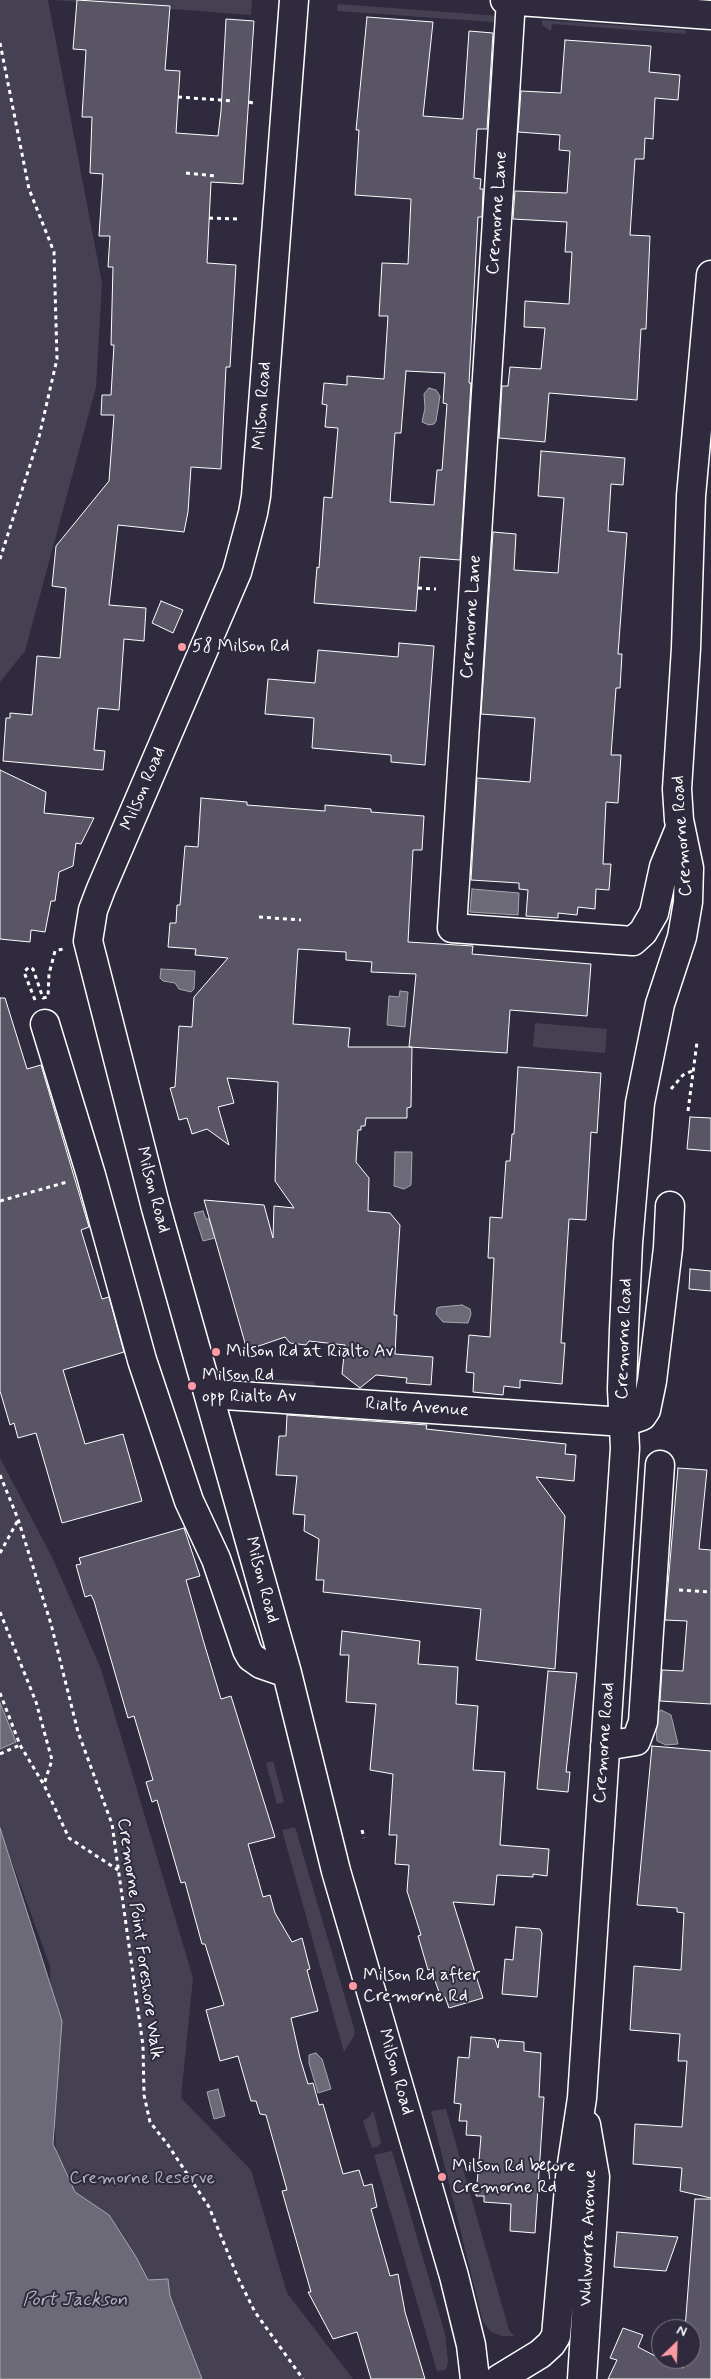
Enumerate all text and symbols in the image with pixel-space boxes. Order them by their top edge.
street label: Cremorne Lane [483,150,513,276]
street label: Milson Road [249,361,277,451]
street label: Cremorne Lane [457,554,487,680]
place label: 58 Milson Rd [192,636,290,658]
marker: 58 Milson Rd [176,641,188,653]
street label: Milson Road [117,744,171,834]
street label: Cremorne Road [668,775,698,897]
street label: Milson Road [130,1144,174,1236]
street label: Cremorne Road [612,1278,638,1400]
place label: Milson Rd at Rialto Av [226,1341,394,1363]
marker: Milson Rd at Rialto Av [210,1346,222,1358]
place label: Milson Rd opp Rialto Av [202,1365,296,1408]
marker: Milson Rd opp Rialto Av [186,1380,198,1392]
street label: Rialto Avenue [365,1394,469,1422]
street label: Milson Road [239,1534,283,1626]
street label: Cremorne Road [590,1682,620,1804]
street label: Cremorne Point Foreshore Walk [111,1817,167,2061]
place label: Milson Rd after Cremorne Rd [363,1965,480,2008]
marker: Milson Rd after Cremorne Rd [347,1980,359,1992]
street label: Milson Road [372,2026,418,2118]
place label: Milson Rd before Cremorne Rd [452,2156,576,2198]
park label: Cremorne Reserve [69,2168,215,2190]
street label: Wulworra Avenue [576,2169,602,2307]
marker: Milson Rd before Cremorne Rd [436,2171,448,2183]
water label: Port Jackson [23,2290,127,2312]
north arrow [651,2319,701,2369]
text: N [674,2321,690,2341]

